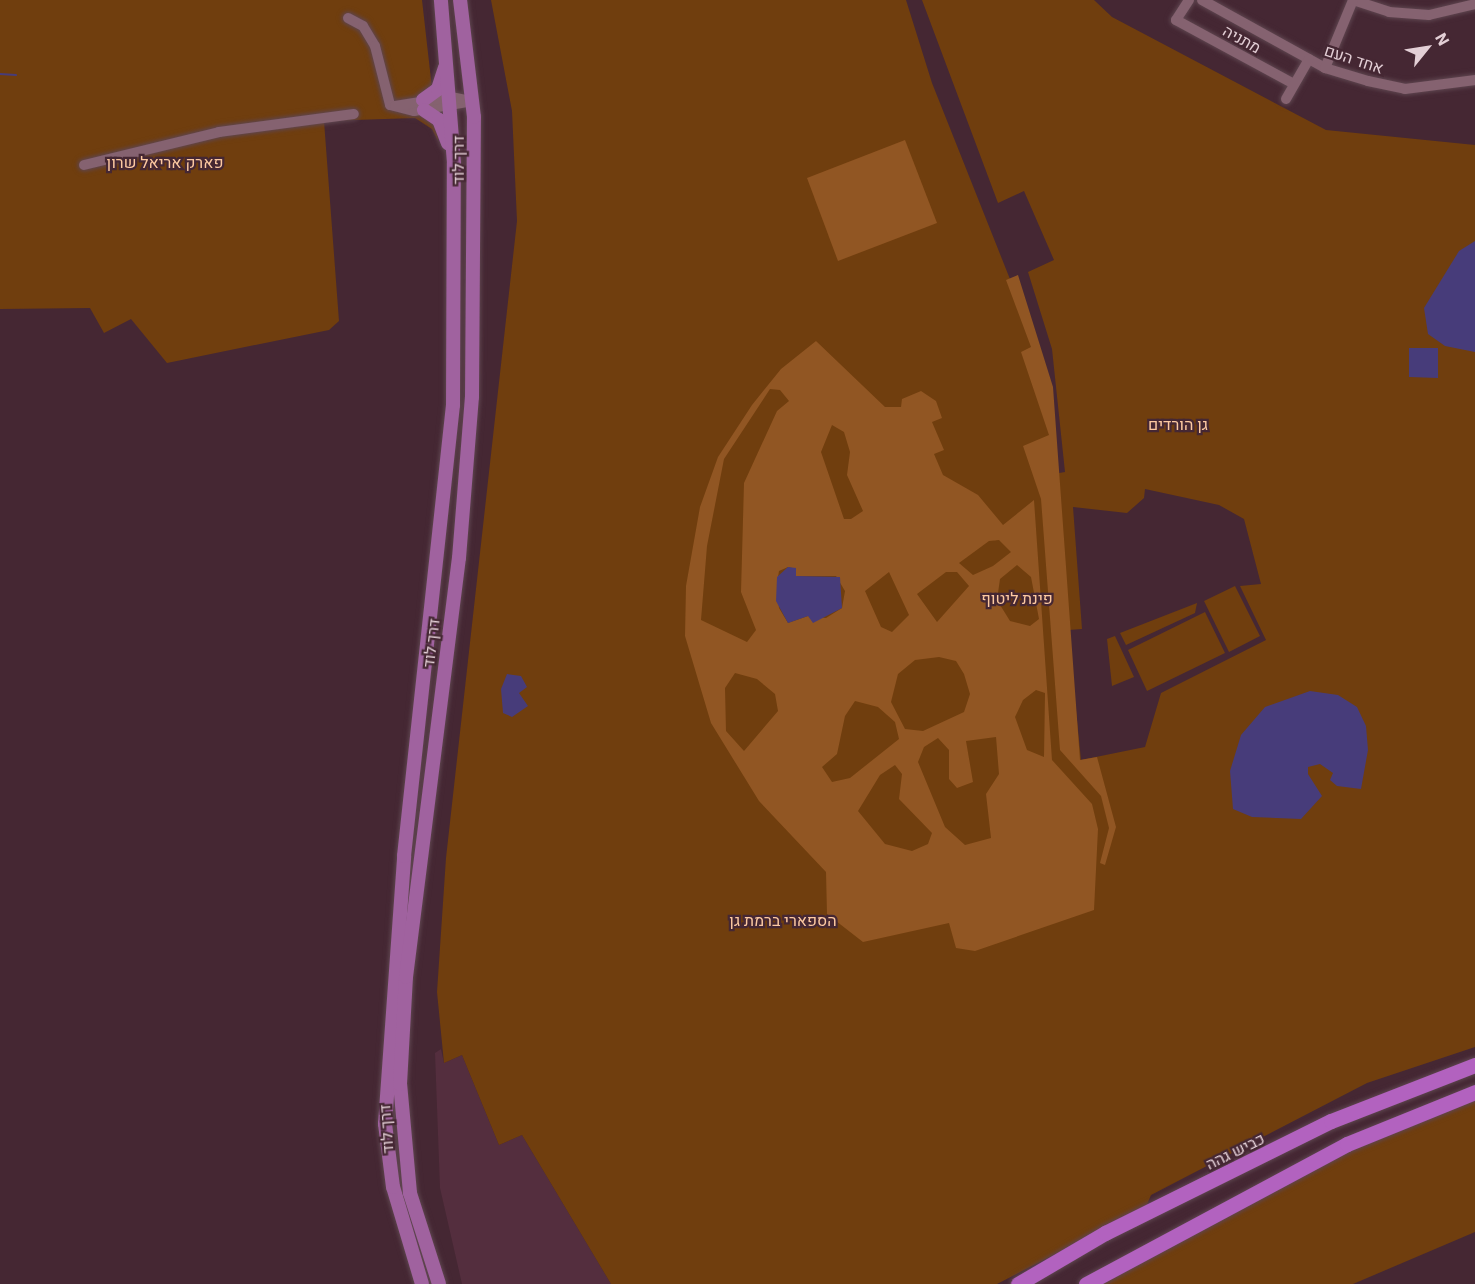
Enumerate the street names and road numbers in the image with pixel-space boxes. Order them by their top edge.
street label: מתניה [1220,21,1264,57]
street label: אחד העם [1322,40,1386,78]
street label: דרך לוד [448,135,468,185]
street label: דרך לוד [418,617,444,669]
street label: דרך לוד [375,1104,397,1154]
street label: כביש גהה [1202,1128,1268,1174]

